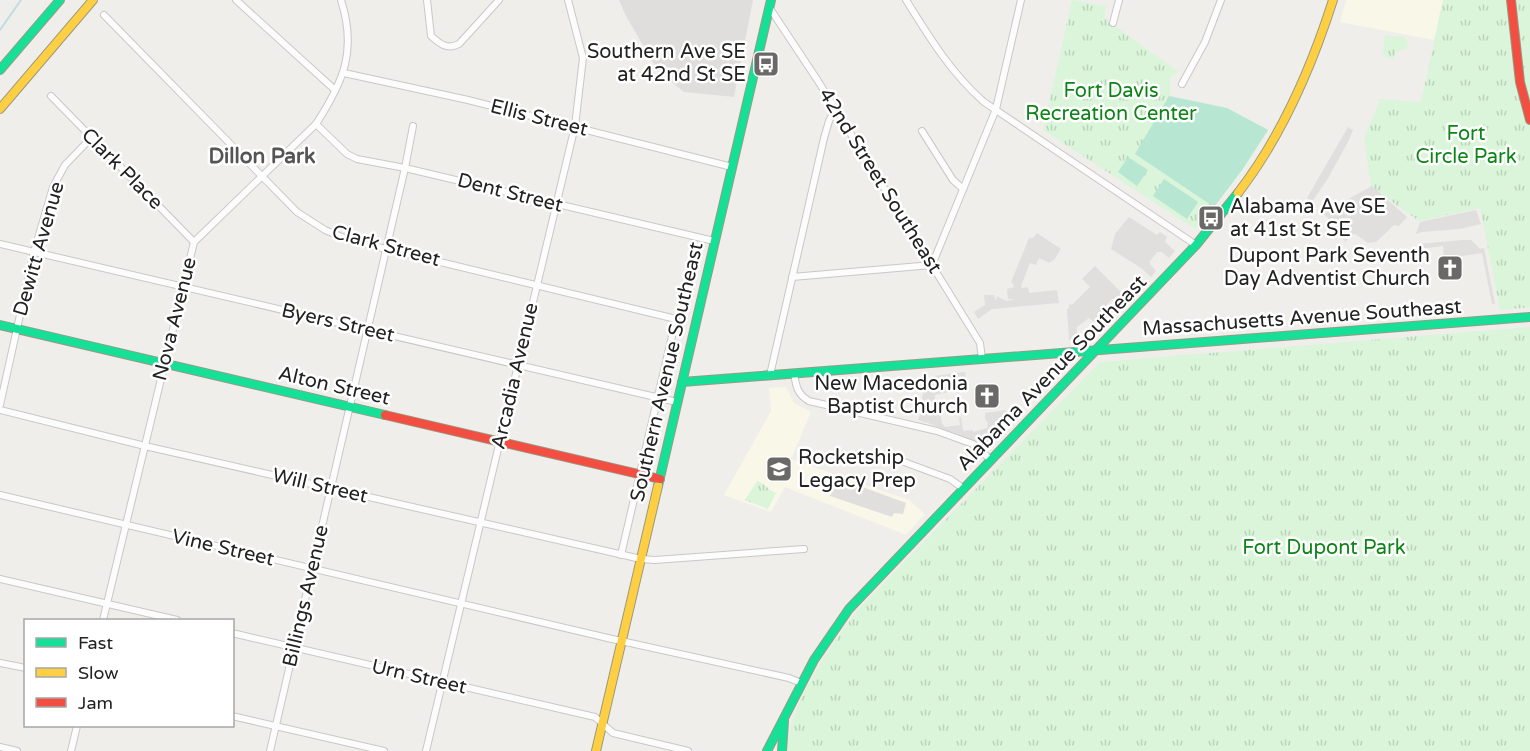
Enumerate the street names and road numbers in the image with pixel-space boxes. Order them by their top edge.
street label: 42nd Street Southeast [813,84,947,278]
street label: Ellis Street [488,94,591,142]
street label: Clark Place [76,123,168,215]
street label: Dent Street [455,168,566,218]
street label: Dewitt Avenue [8,179,70,319]
street label: Clark Street [329,220,443,272]
street label: Southern Avenue Southeast [625,239,709,504]
street label: Nova Avenue [148,255,202,383]
street label: Alabama Avenue Southeast [952,270,1152,476]
street label: Massachusetts Avenue Southeast [1142,295,1463,341]
street label: Byers Street [279,298,397,348]
street label: Arcadia Avenue [486,300,544,452]
street label: Alton Street [276,361,393,411]
street label: Will Street [270,463,370,509]
street label: Billings Avenue [278,523,334,669]
street label: Vine Street [169,525,277,572]
street label: Urn Street [369,654,469,700]

